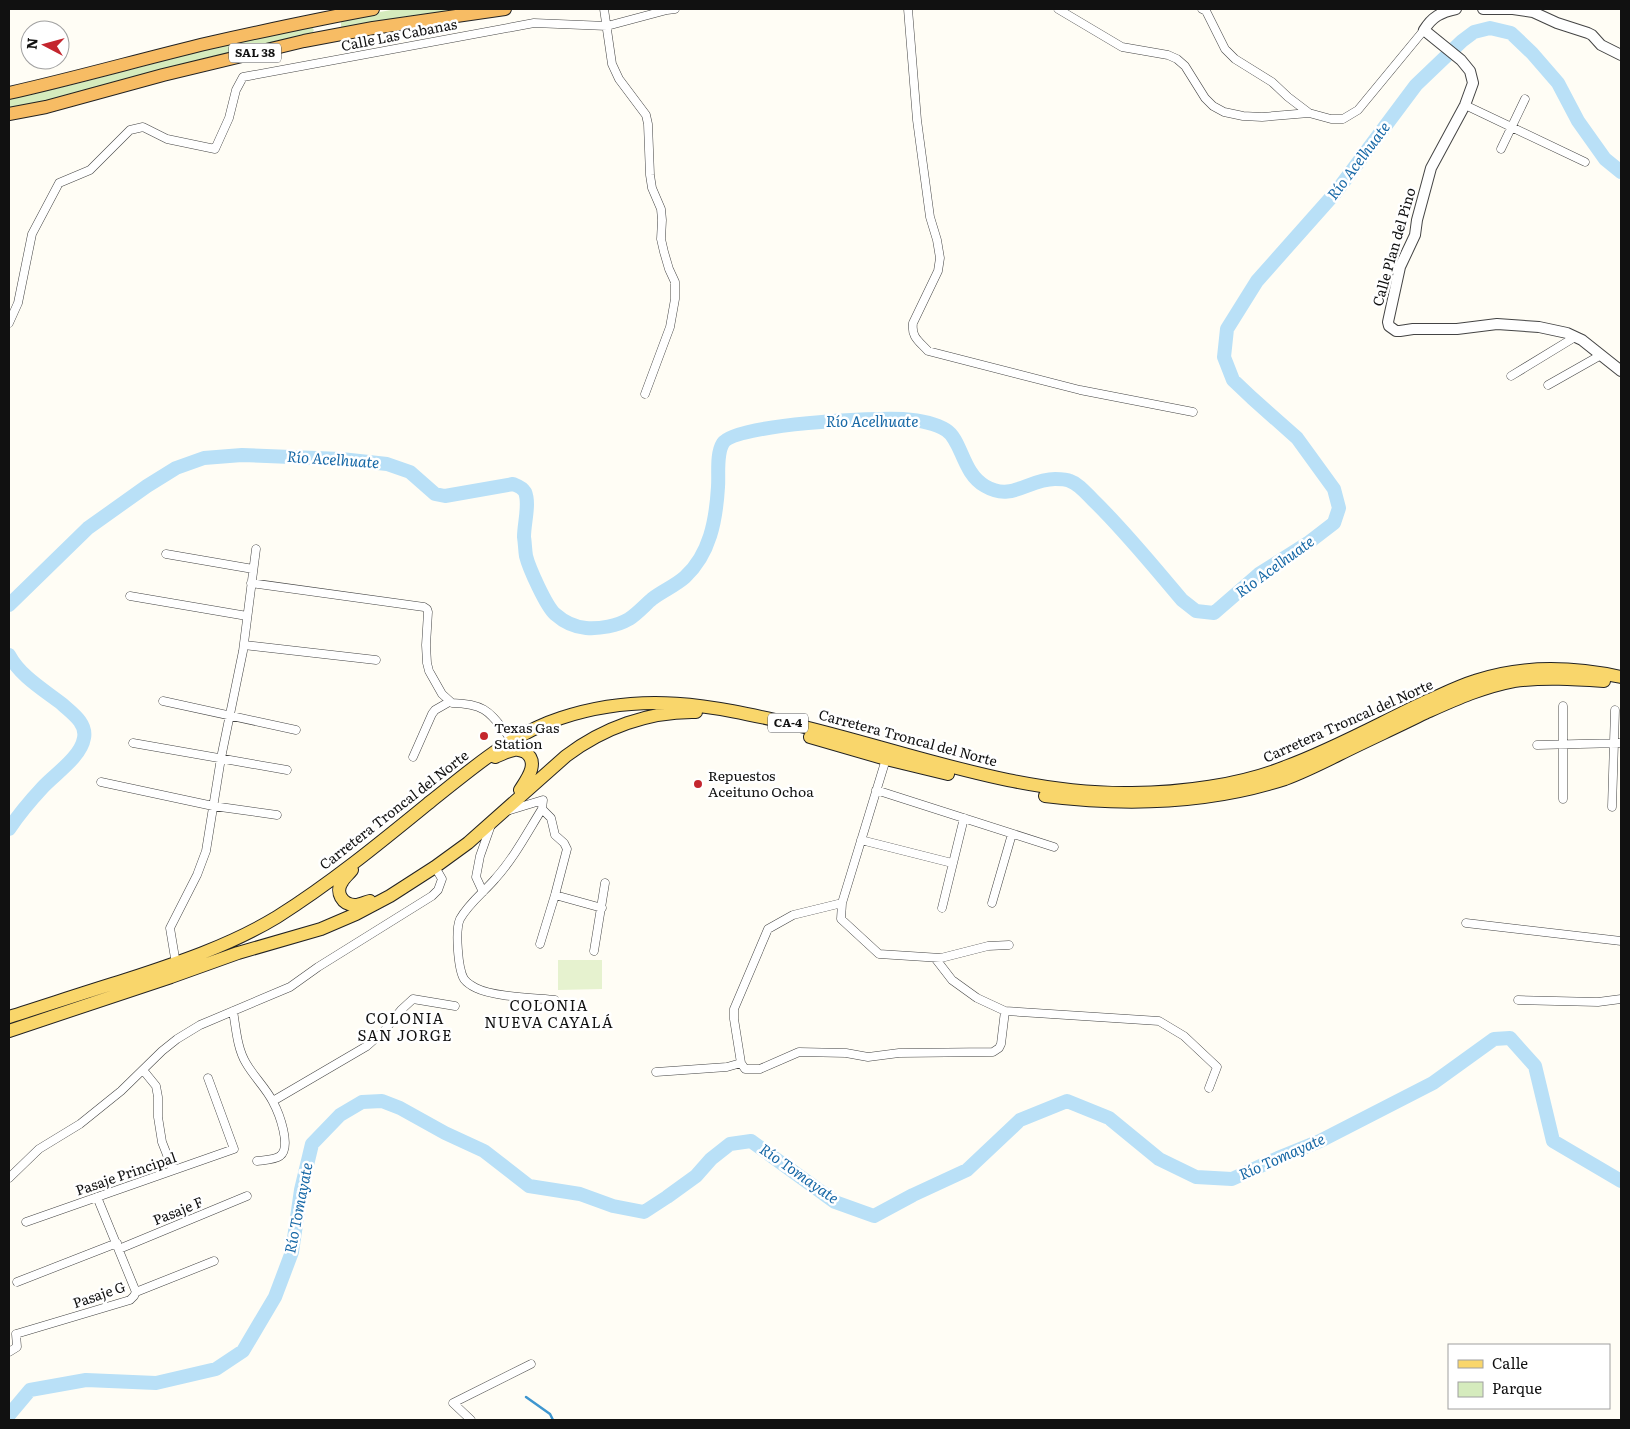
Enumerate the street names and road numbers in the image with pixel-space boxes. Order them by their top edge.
street label: Calle Las Cabanas [339,13,458,55]
road number: SAL 38 [229,44,281,62]
street label: Calle Plan del Pino [1367,185,1420,308]
street label: Carretera Troncal del Norte [1259,674,1436,767]
street label: Carretera Troncal del Norte [817,704,1000,771]
road number: CA-4 [768,714,808,732]
street label: Carretera Troncal del Norte [315,745,472,874]
street label: Pasaje Principal [73,1146,179,1200]
street label: Pasaje F [150,1191,206,1229]
street label: Pasaje G [70,1276,128,1312]

